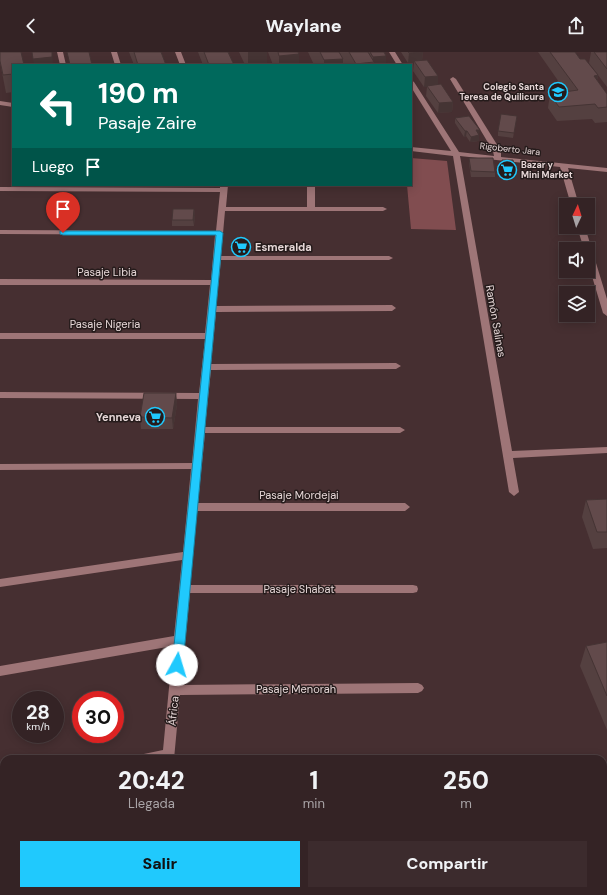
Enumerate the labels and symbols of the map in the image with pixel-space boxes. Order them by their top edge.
place label: Colegio Santa Teresa de Quilicura [459,81,544,103]
school or university icon: Colegio Santa Teresa de Quilicura [547,81,569,103]
street label: Rigoberto Jara [479,140,541,158]
supermarket icon: Bazar y Mini Market [496,159,518,181]
place label: Bazar y Mini Market [521,159,573,181]
pin [46,192,80,233]
north arrow [559,198,595,234]
supermarket icon: Esmeralda [230,236,252,258]
place label: Esmeralda [255,240,312,254]
street label: Pasaje Libia [77,265,137,279]
street label: Ramón Salinas [483,284,509,358]
street label: Pasaje Nigeria [70,317,140,331]
supermarket icon: Yenneva [144,406,166,428]
place label: Yenneva [96,410,141,424]
street label: Pasaje Mordejai [259,488,339,502]
street label: Pasaje Shabat [263,582,335,596]
position arrow [156,644,198,686]
street label: Pasaje Menorah [256,682,336,696]
speed limit sign: 30 [72,691,124,743]
street label: África [164,695,182,727]

